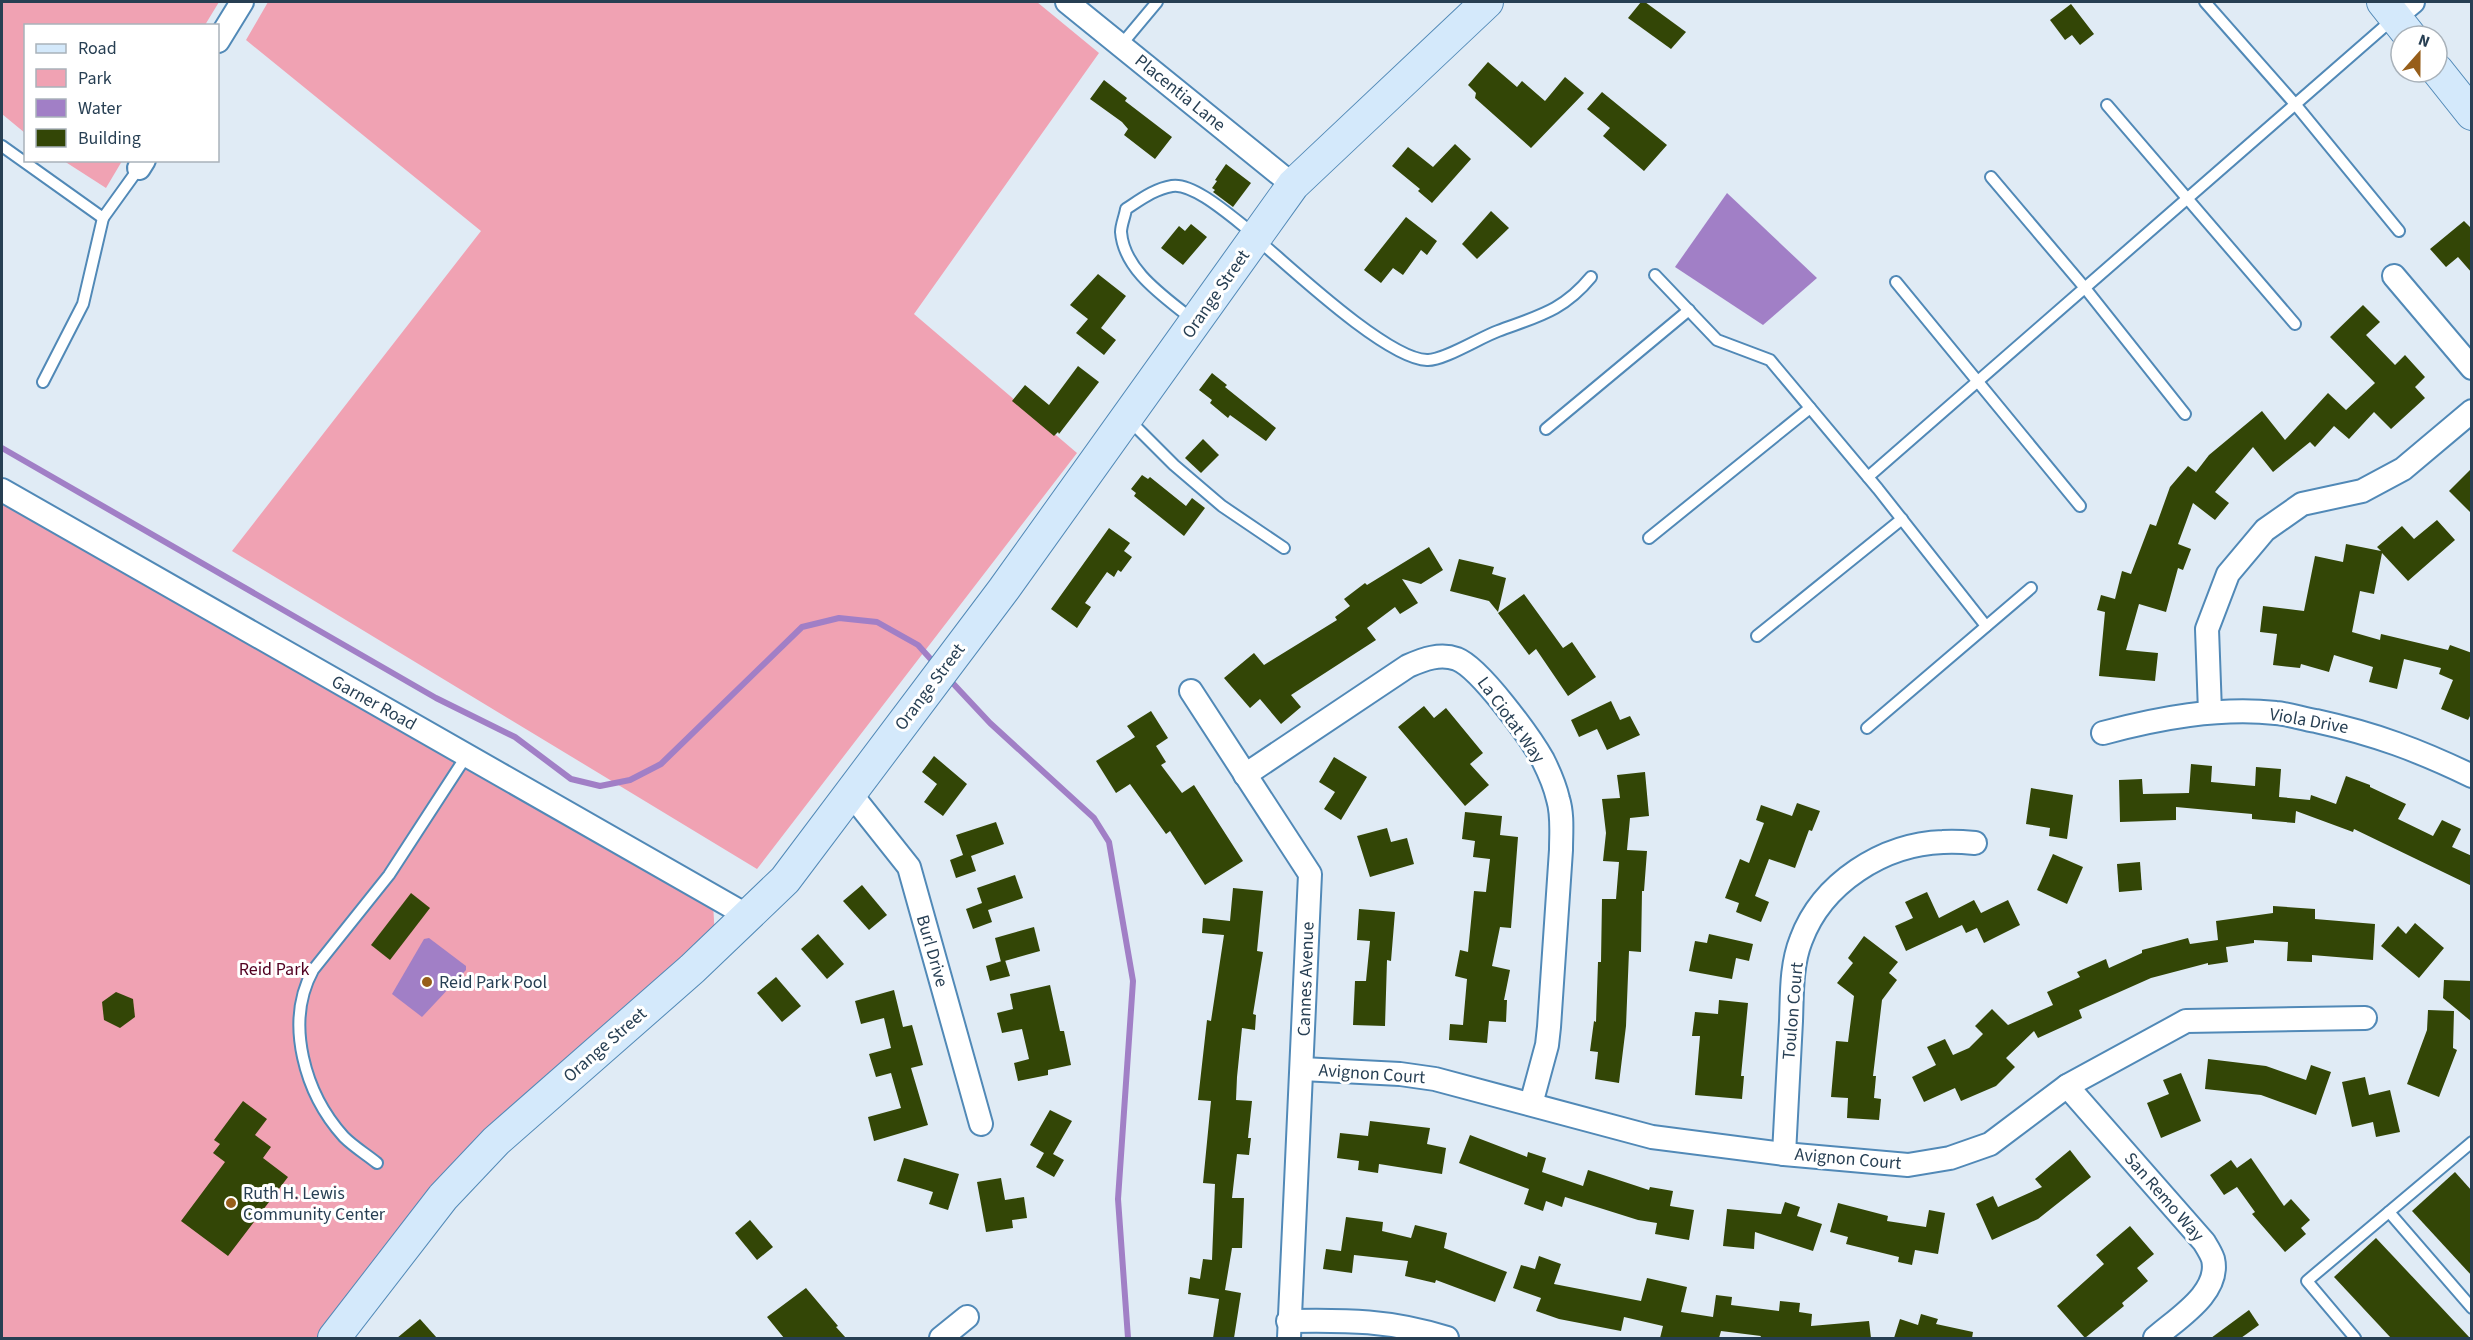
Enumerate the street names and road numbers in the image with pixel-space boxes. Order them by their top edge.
street label: Placentia Lane [1129,49,1231,137]
street label: Orange Street [1176,245,1256,343]
street label: Orange Street [889,638,971,736]
street label: Garner Road [327,669,421,737]
street label: La Ciotat Way [1471,672,1551,769]
street label: Viola Drive [2268,702,2350,740]
street label: Burl Drive [910,912,954,990]
street label: Cannes Avenue [1292,921,1320,1037]
street label: Toulon Court [1776,961,1810,1061]
street label: Orange Street [558,1002,652,1088]
street label: Avignon Court [1318,1058,1426,1090]
street label: Avignon Court [1794,1142,1902,1176]
street label: San Remo Way [2118,1147,2210,1247]

